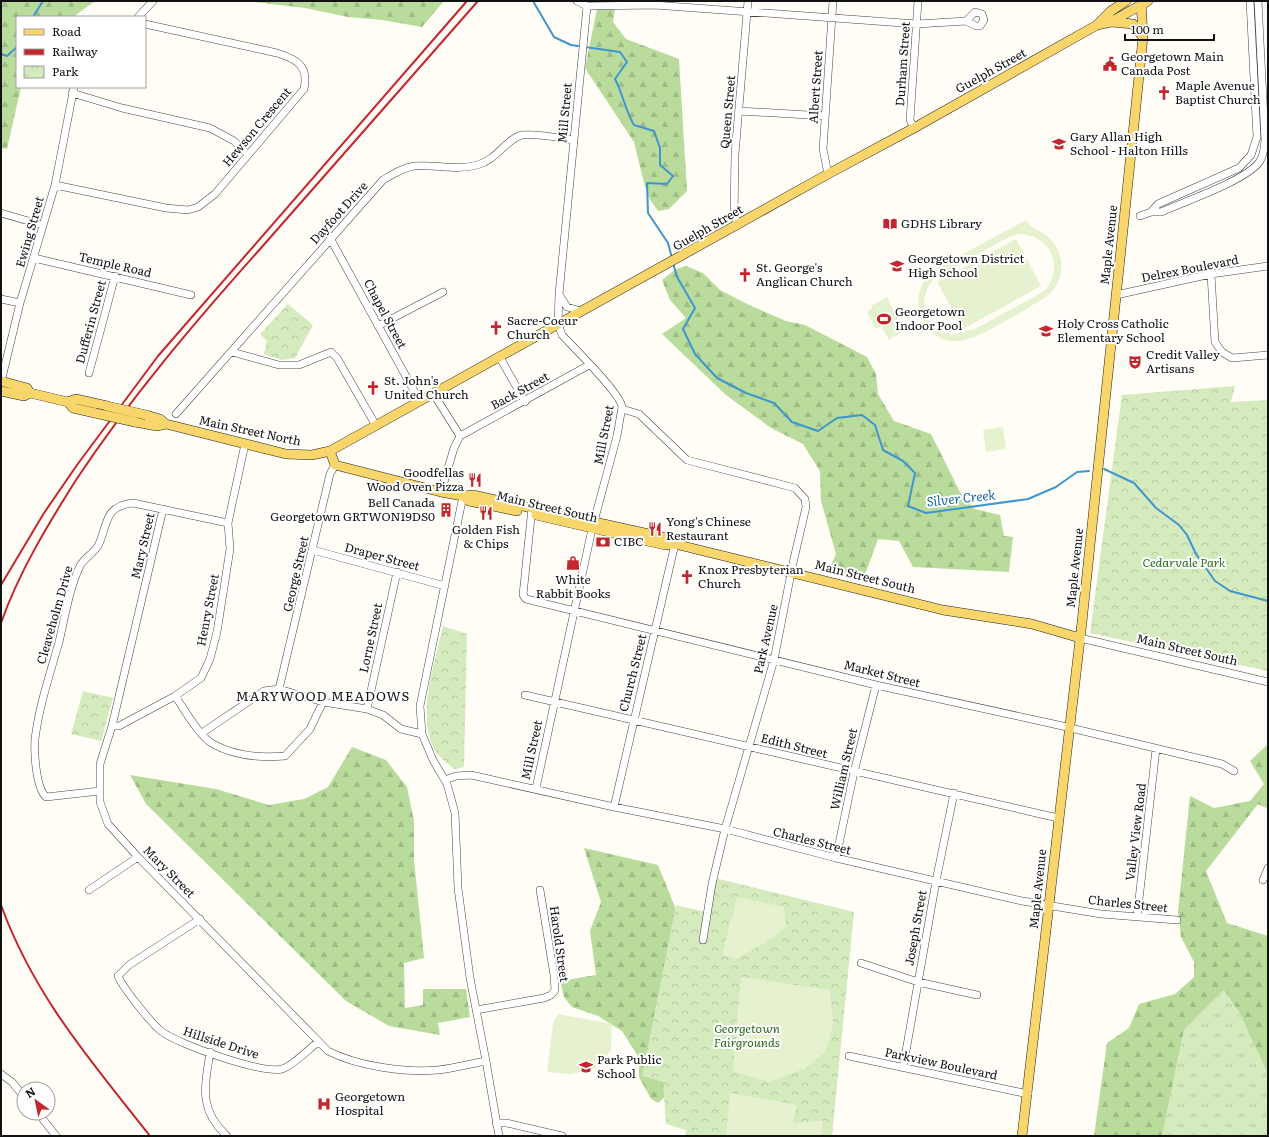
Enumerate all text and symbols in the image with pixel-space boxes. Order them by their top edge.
legend [16,16,146,88]
scale bar [1125,16,1214,42]
text: 100 m [1131,20,1164,38]
street label: Durham Street [890,21,914,107]
text: Road [52,22,82,40]
text: Railway [52,42,98,60]
street label: Guelph Street [952,43,1029,97]
place label: Georgetown Main Canada Post [1121,47,1224,79]
street label: Albert Street [803,50,827,124]
public building icon: Georgetown Main Canada Post [1102,56,1118,72]
text: Park [52,62,79,80]
street label: Queen Street [715,74,739,149]
place label: Maple Avenue Baptist Church [1175,76,1261,108]
street label: Mill Street [552,82,576,144]
street label: Hewson Crescent [218,83,295,170]
church icon: Maple Avenue Baptist Church [1156,85,1172,101]
place label: Gary Allan High School - Halton Hills [1070,127,1188,159]
school or university icon: Gary Allan High School - Halton Hills [1051,136,1067,152]
street label: Dayfoot Drive [305,177,371,248]
street label: Ewing Street [10,194,48,269]
street label: Guelph Street [669,200,746,255]
street label: Maple Avenue [1095,204,1121,286]
place label: GDHS Library [901,214,982,232]
library icon: GDHS Library [882,216,898,232]
street label: Temple Road [77,247,154,281]
place label: Georgetown District High School [908,249,1024,281]
street label: Delrex Boulevard [1140,250,1241,286]
place label: St. George's Anglican Church [756,258,853,290]
school or university icon: Georgetown District High School [889,258,905,274]
church icon: St. George's Anglican Church [737,267,753,283]
street label: Chapel Street [360,275,412,352]
street label: Dufferin Street [70,278,110,365]
place label: Georgetown Indoor Pool [895,302,965,334]
place label: Sacre-Coeur Church [507,311,578,343]
sports icon: Georgetown Indoor Pool [876,311,892,327]
place label: Holy Cross Catholic Elementary School [1057,314,1169,346]
church icon: Sacre-Coeur Church [488,320,504,336]
school or university icon: Holy Cross Catholic Elementary School [1038,323,1054,339]
place label: Credit Valley Artisans [1146,345,1220,377]
theatre icon: Credit Valley Artisans [1127,354,1143,370]
street label: Back Street [487,367,552,414]
place label: St. John's United Church [384,371,469,403]
church icon: St. John's United Church [365,380,381,396]
street label: Mill Street [588,403,618,466]
street label: Main Street North [197,410,303,450]
place label: Goodfellas Wood Oven Pizza [367,463,465,495]
restaurant icon: Goodfellas Wood Oven Pizza [467,472,483,488]
water label: Silver Creek [926,484,997,511]
street label: Main Street South [495,486,600,526]
place label: Bell Canada Georgetown GRTWON19DS0 [270,493,436,525]
building icon: Bell Canada Georgetown GRTWON19DS0 [438,502,454,518]
restaurant icon: Golden Fish & Chips [478,505,494,521]
street label: Mary Street [126,511,158,581]
place label: Yong's Chinese Restaurant [666,512,751,544]
place label: Golden Fish & Chips [452,520,520,552]
restaurant icon: Yong's Chinese Restaurant [647,521,663,537]
street label: Maple Avenue [1061,527,1087,609]
place label: CIBC [614,532,644,550]
street label: George Street [278,534,313,613]
bank icon: CIBC [595,534,611,550]
street label: Draper Street [343,537,422,575]
park label: Cedarvale Park [1143,553,1226,571]
shop icon: White Rabbit Books [565,555,581,571]
street label: Main Street South [813,555,918,597]
place label: Knox Presbyterian Church [698,560,804,592]
street label: Cleaveholm Drive [31,563,77,666]
church icon: Knox Presbyterian Church [679,569,695,585]
place label: White Rabbit Books [536,570,611,602]
street label: Henry Street [191,572,223,647]
street label: Lorne Street [354,601,386,674]
street label: Park Avenue [748,602,782,675]
street label: Main Street South [1135,629,1240,669]
street label: Church Street [614,632,650,714]
street label: Market Street [842,655,923,691]
district label: MARYWOOD MEADOWS [236,686,410,705]
street label: Mill Street [516,718,546,781]
street label: William Street [825,726,861,812]
street label: Edith Street [759,728,830,762]
street label: Valley View Road [1120,781,1150,882]
street label: Charles Street [771,822,853,858]
street label: Mary Street [139,841,200,902]
street label: Maple Avenue [1024,848,1050,930]
street label: Joseph Street [900,888,931,967]
street label: Charles Street [1087,890,1169,916]
street label: Harold Street [546,905,574,983]
park label: Georgetown Fairgrounds [714,1019,780,1051]
street label: Hillside Drive [181,1021,262,1063]
street label: Parkview Boulevard [883,1042,1000,1084]
place label: Park Public School [597,1050,661,1082]
school or university icon: Park Public School [578,1059,594,1075]
north arrow [16,1081,56,1121]
text: N [22,1083,38,1101]
place label: Georgetown Hospital [335,1087,405,1119]
hospital icon: Georgetown Hospital [316,1096,332,1112]

